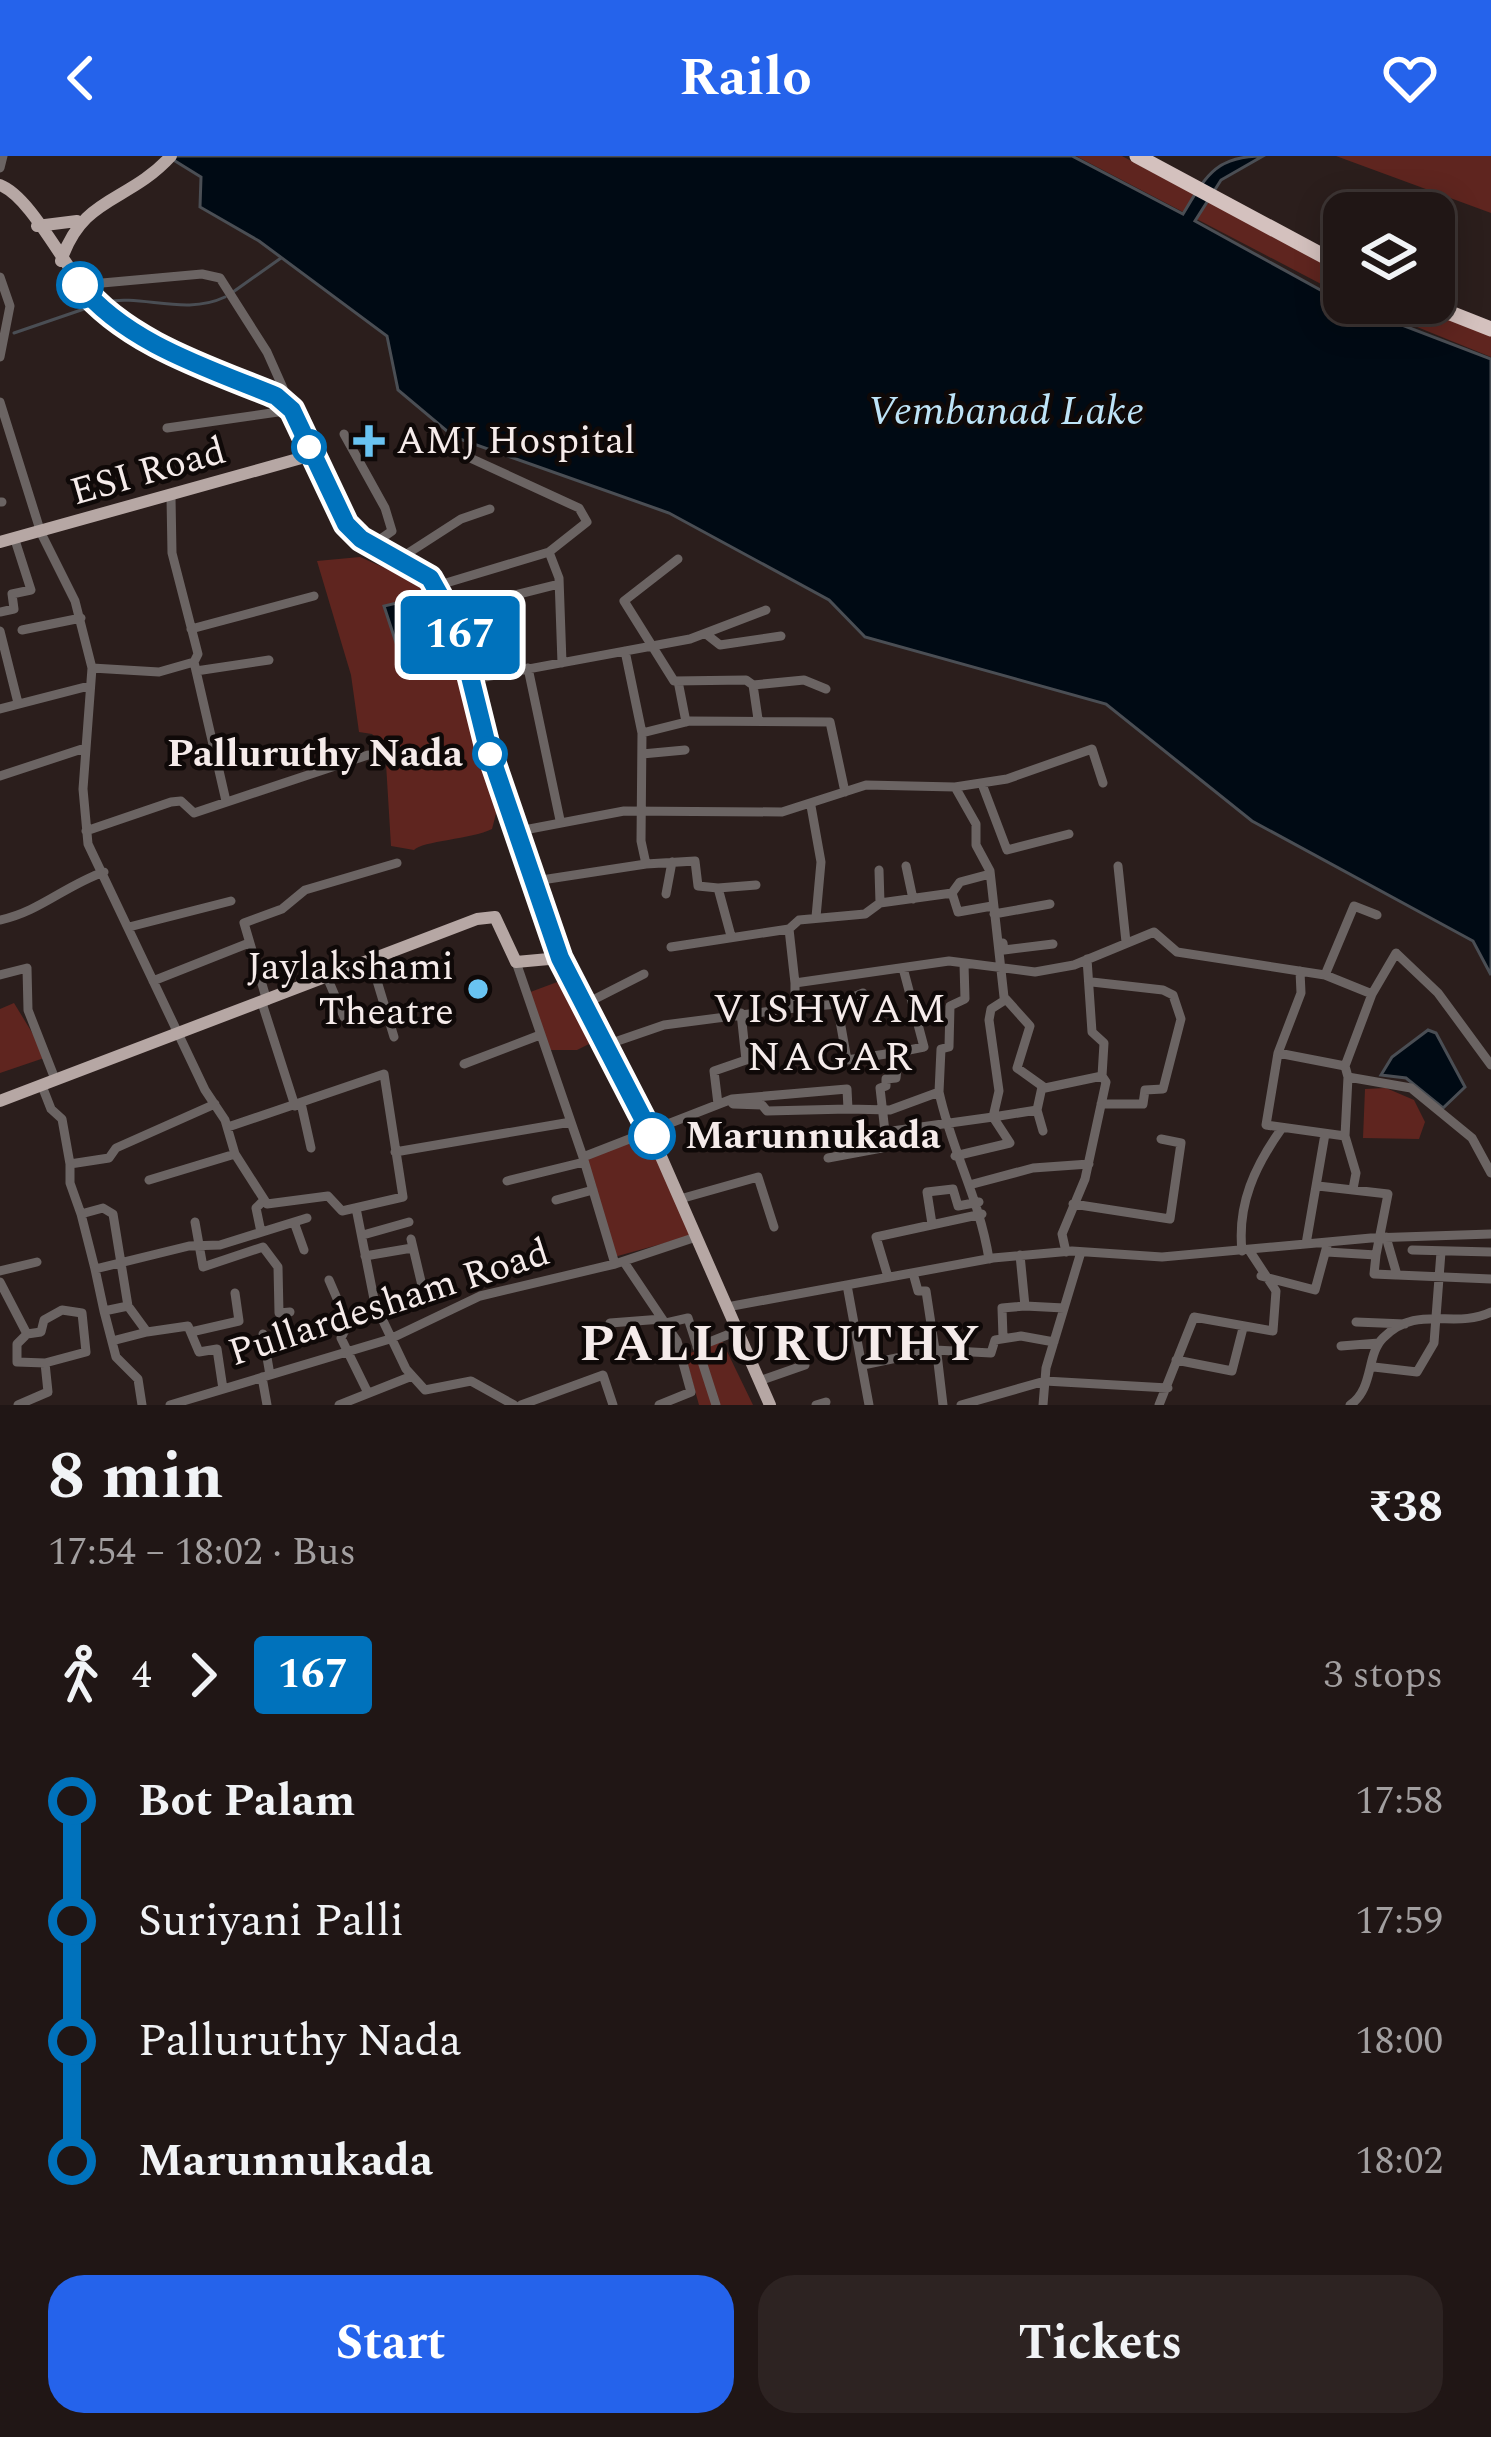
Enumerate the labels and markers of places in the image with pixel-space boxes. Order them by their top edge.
unlabelled marker [58,263,102,307]
place label: AMJ Hospital [396,412,636,471]
marker: AMJ Hospital [353,425,385,457]
unlabelled marker [293,431,325,463]
place label: Palluruthy Nada [167,725,463,784]
marker: Palluruthy Nada [474,738,506,770]
place label: Jaylakshami Theatre [247,938,454,1042]
marker: Jaylakshami Theatre [465,976,491,1002]
place label: Marunnukada [685,1107,941,1166]
marker: Marunnukada [630,1114,674,1158]

